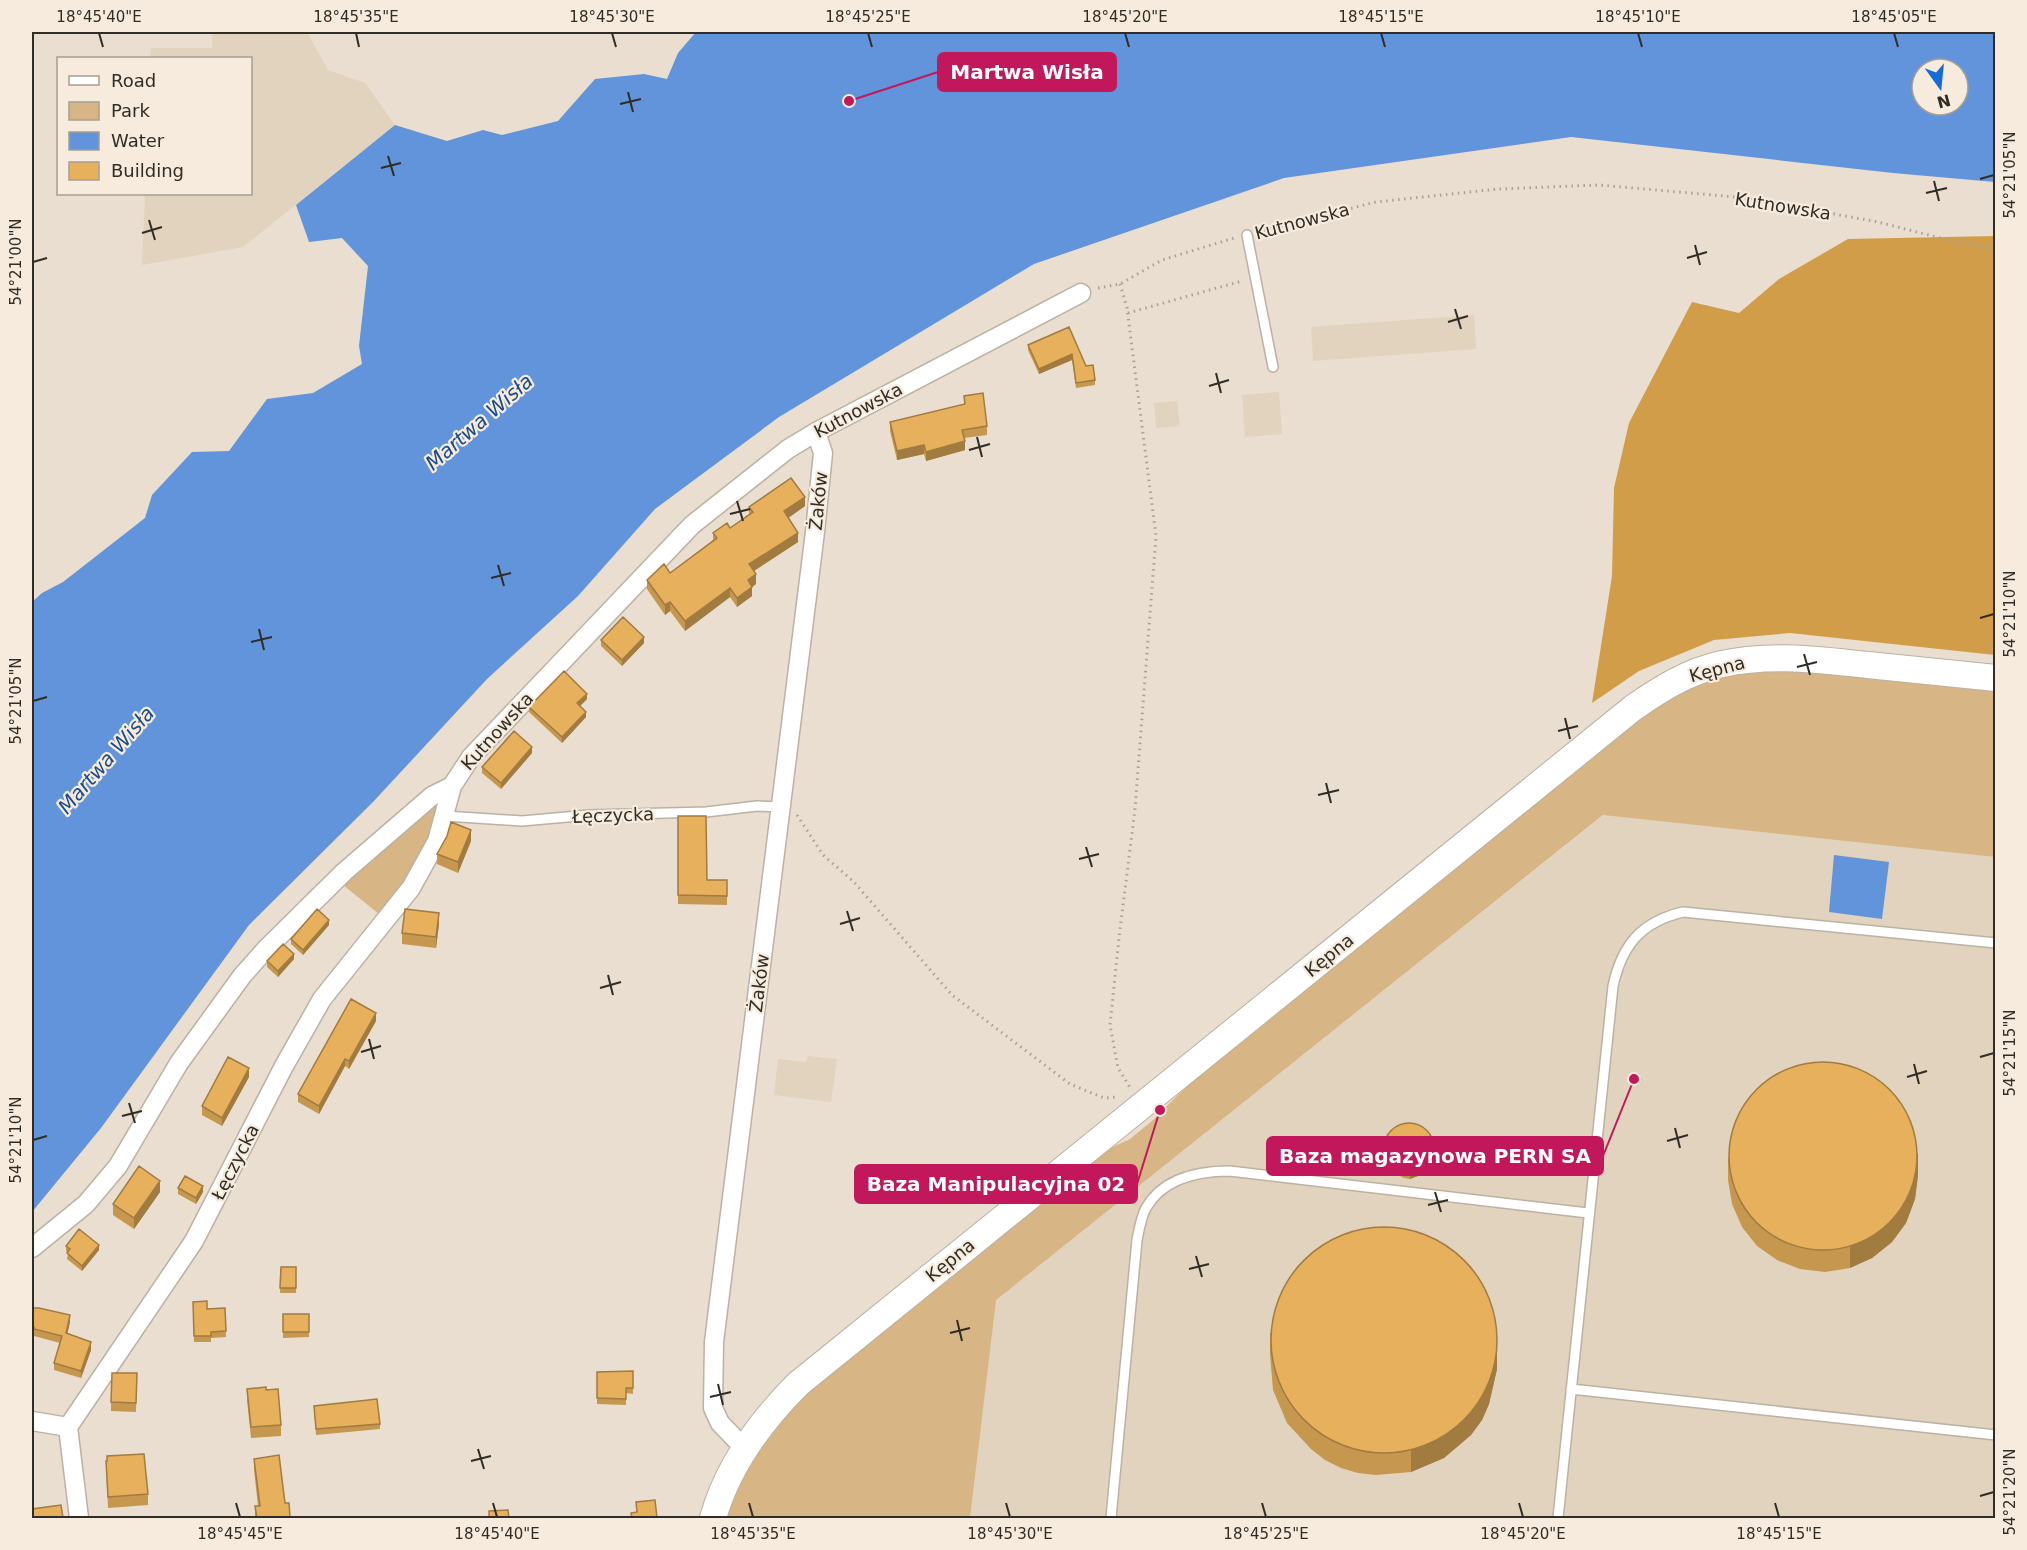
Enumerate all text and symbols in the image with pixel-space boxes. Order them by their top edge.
text: 18°45'40"E [56,8,142,26]
text: 18°45'35"E [313,8,399,26]
text: 18°45'30"E [569,8,655,26]
text: 18°45'25"E [825,8,911,26]
text: 18°45'20"E [1082,8,1168,26]
text: 18°45'15"E [1338,8,1424,26]
text: 18°45'10"E [1595,8,1681,26]
text: 18°45'05"E [1851,8,1937,26]
callout: Martwa Wisła [938,53,1116,91]
legend [57,57,252,195]
north arrow [1910,57,1970,117]
text: Martwa Wisła [950,60,1104,84]
text: Road [111,70,156,91]
text: N [1935,90,1953,112]
text: Park [111,100,150,121]
text: Water [111,130,165,151]
text: 54°21'05"N [2001,131,2019,219]
text: Building [111,160,184,181]
street label: Kutnowska [1733,188,1833,224]
street label: Kutnowska [1252,198,1352,244]
text: 54°21'00"N [7,218,25,306]
water label: Martwa Wisła [420,369,538,475]
street label: Kutnowska [810,378,906,442]
street label: Żaków [804,471,832,531]
text: 54°21'10"N [2001,570,2019,658]
street label: Kępna [1687,652,1747,686]
text: 54°21'05"N [7,657,25,745]
street label: Kutnowska [457,688,537,774]
water label: Martwa Wisła [53,701,159,819]
street label: Łęczycka [571,803,654,827]
street label: Kępna [1300,929,1358,981]
street label: Żaków [745,952,773,1014]
text: 54°21'15"N [2001,1009,2019,1097]
text: 54°21'10"N [7,1096,25,1184]
street label: Łęczycka [207,1121,263,1204]
callout: Baza magazynowa PERN SA [1267,1137,1603,1175]
text: Baza magazynowa PERN SA [1279,1144,1591,1168]
callout: Baza Manipulacyjna 02 [855,1165,1137,1203]
text: Baza Manipulacyjna 02 [867,1172,1125,1196]
street label: Kępna [921,1234,979,1286]
text: 54°21'20"N [2001,1448,2019,1536]
text: 18°45'45"E [197,1525,283,1543]
text: 18°45'40"E [454,1525,540,1543]
text: 18°45'35"E [710,1525,796,1543]
text: 18°45'30"E [967,1525,1053,1543]
text: 18°45'25"E [1223,1525,1309,1543]
text: 18°45'20"E [1480,1525,1566,1543]
text: 18°45'15"E [1736,1525,1822,1543]

